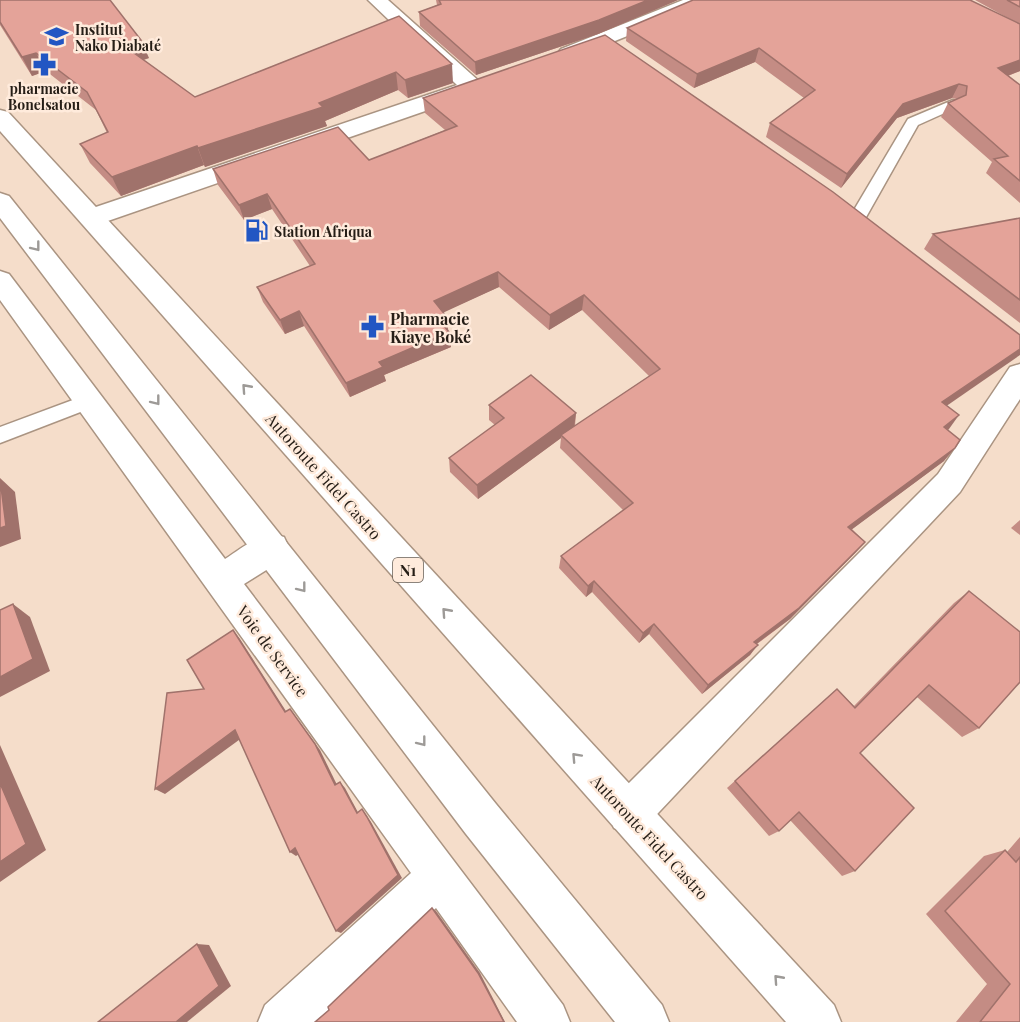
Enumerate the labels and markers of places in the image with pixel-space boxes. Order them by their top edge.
place label: Institut Nako Diabaté [75,20,161,55]
school or university icon: Institut Nako Diabaté [44,24,70,50]
pharmacy icon: pharmacie Bonelsatou [31,51,57,77]
place label: pharmacie Bonelsatou [8,79,81,114]
fuel station icon: Station Afriqua [243,218,269,244]
place label: Station Afriqua [274,222,373,241]
place label: Pharmacie Kiaye Boké [390,308,471,347]
pharmacy icon: Pharmacie Kiaye Boké [359,314,385,340]

